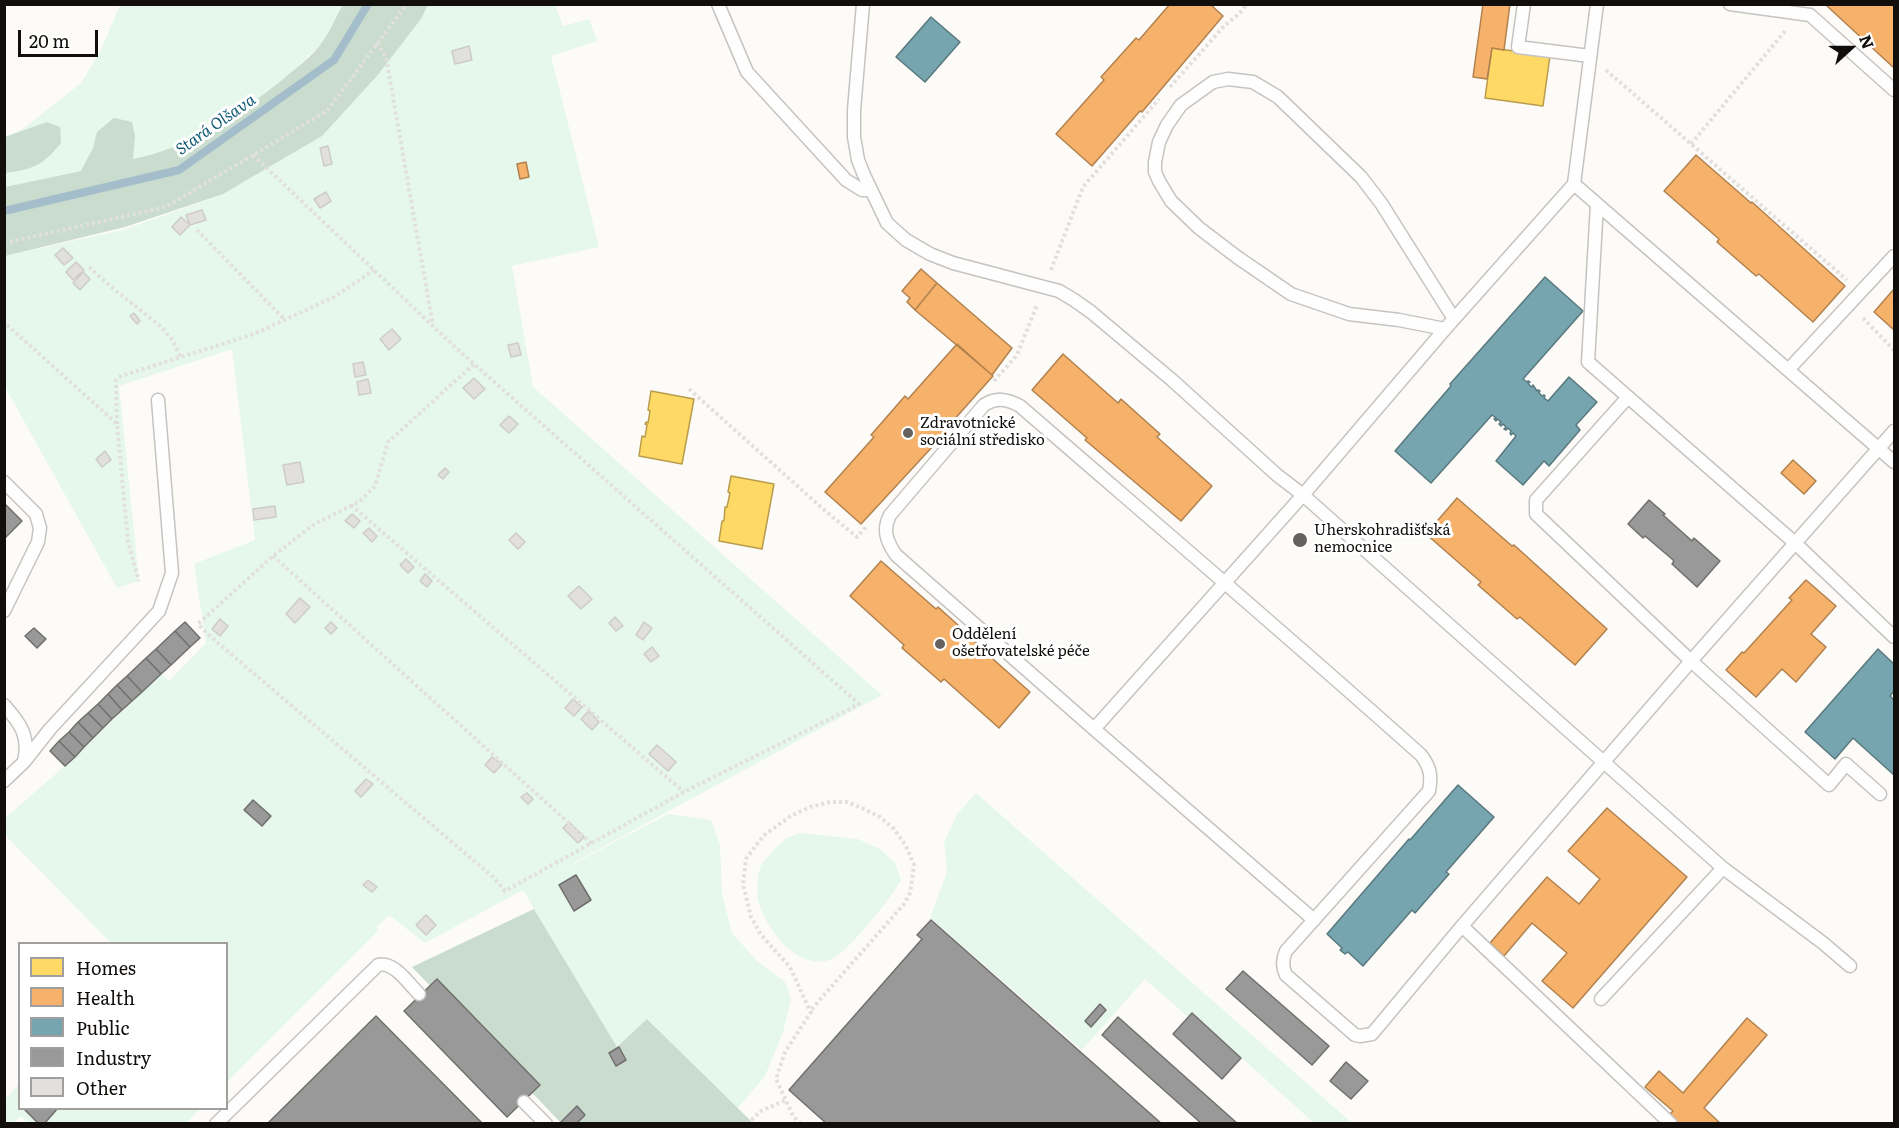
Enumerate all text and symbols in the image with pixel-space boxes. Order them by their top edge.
scale bar [21,18,100,56]
north arrow [1821,18,1881,78]
text: 20 m [29,27,70,54]
text: N [1854,31,1881,52]
water label: Stará Olšava [173,91,259,159]
place label: Zdravotnické sociální středisko [920,415,1045,450]
marker: Zdravotnické sociální středisko [901,426,915,440]
place label: Uherskohradišťská nemocnice [1314,522,1450,557]
marker: Uherskohradišťská nemocnice [1291,531,1309,549]
place label: Oddělení ošetřovatelské péče [952,626,1090,661]
marker: Oddělení ošetřovatelské péče [933,637,947,651]
legend [18,942,228,1110]
text: Homes [76,954,136,981]
text: Health [76,984,135,1011]
text: Public [76,1014,130,1041]
text: Industry [76,1044,151,1071]
text: Other [76,1074,126,1101]

